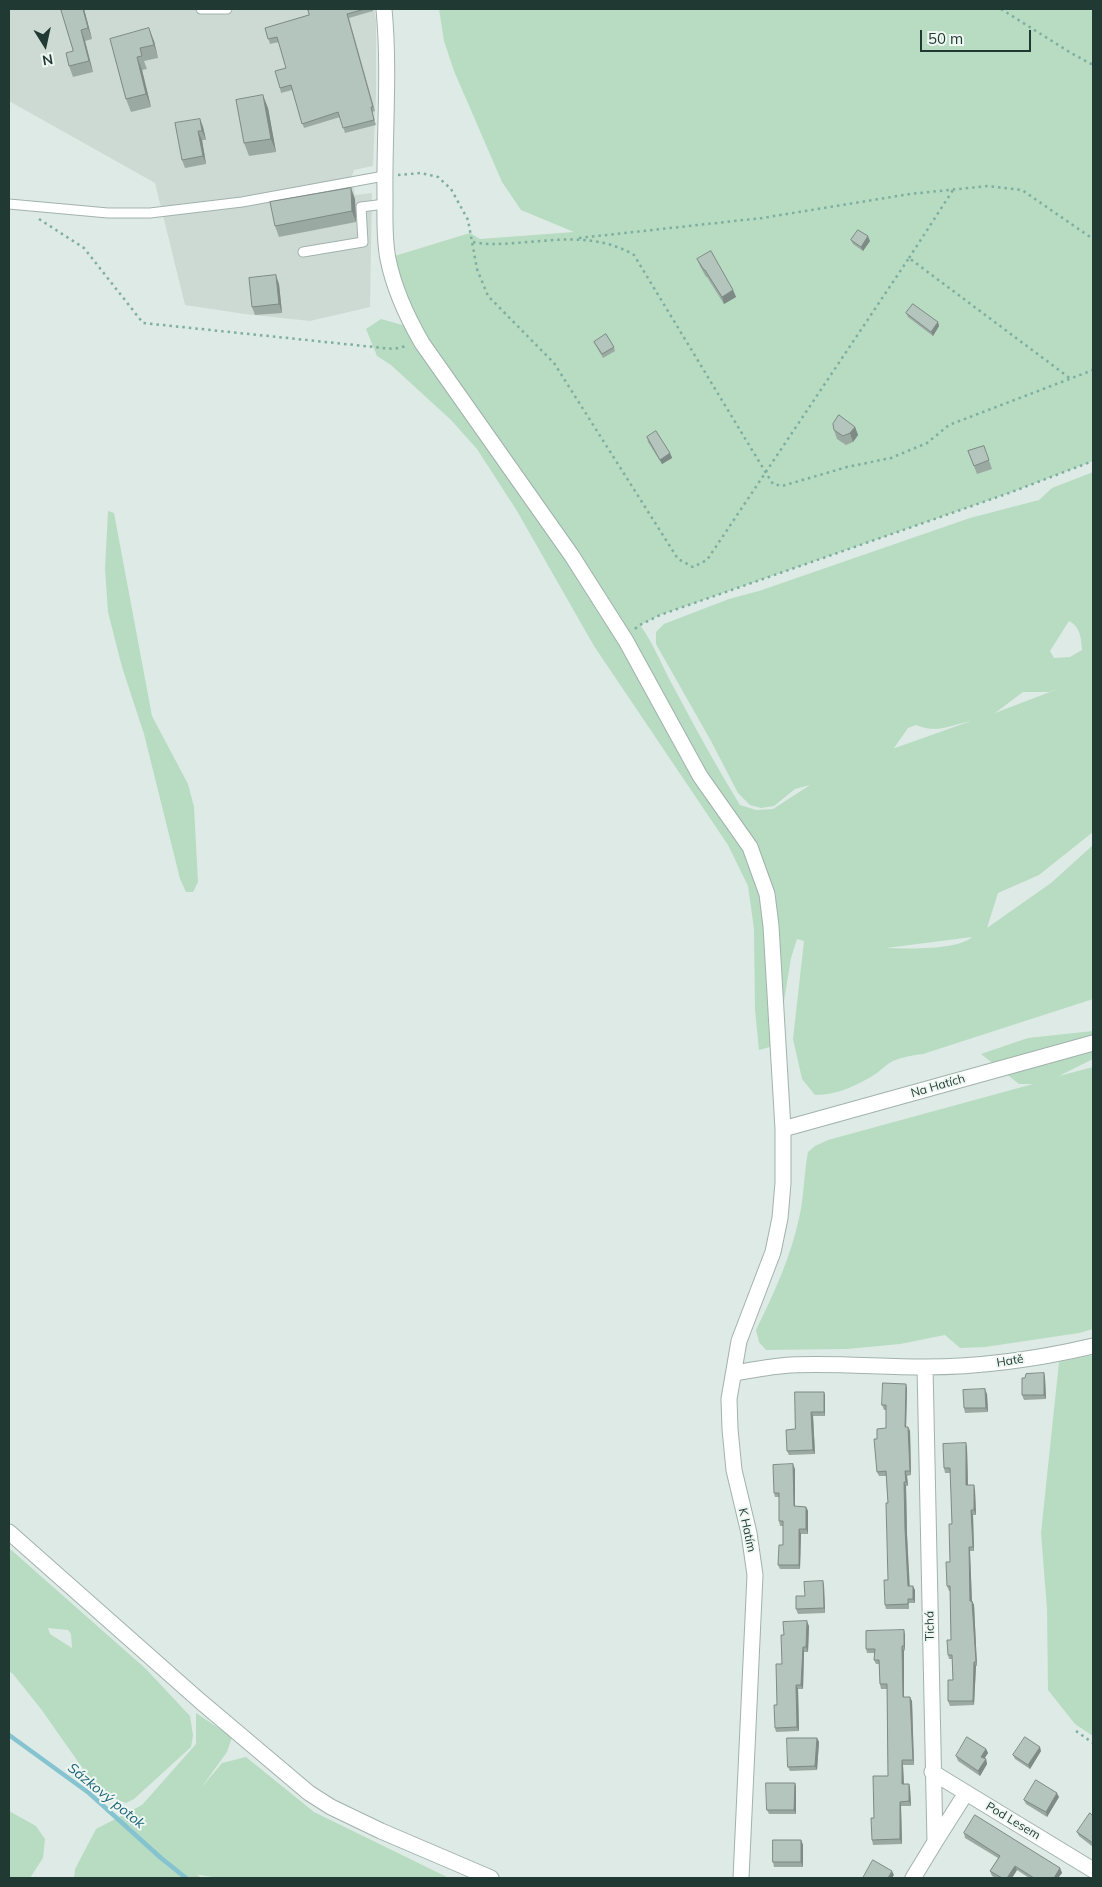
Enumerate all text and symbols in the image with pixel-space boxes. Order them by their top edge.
north arrow [20,20,70,70]
scale bar [922,20,1033,52]
text: 50 m [928,29,963,48]
text: N [41,50,54,70]
street label: Na Hatích [909,1071,967,1101]
street label: Hatě [996,1352,1024,1370]
street label: K Hatím [735,1507,759,1553]
street label: Tichá [923,1611,937,1641]
water label: Sázkový potok [64,1760,148,1832]
street label: Pod Lesem [983,1799,1043,1843]

